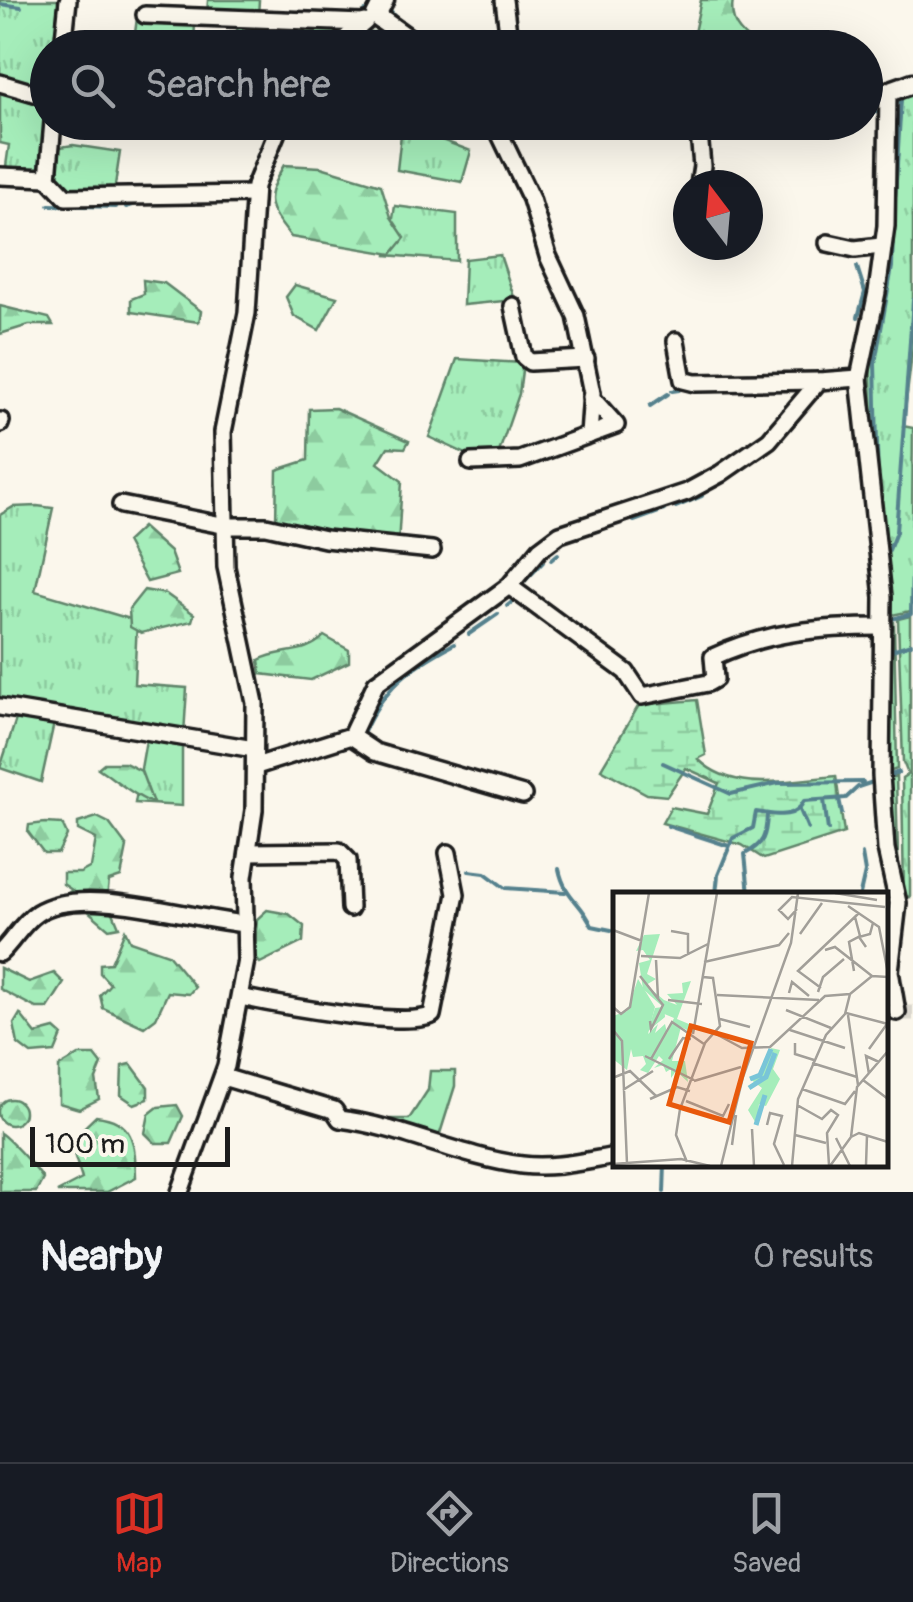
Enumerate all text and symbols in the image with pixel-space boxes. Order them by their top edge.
search box [30,30,883,140]
icon: search [65,58,120,113]
text: Search here [145,61,331,109]
north arrow [673,170,763,260]
inset map [613,892,888,1167]
scale bar [30,1122,230,1166]
text: 100 m [45,1127,125,1162]
text: Nearby [40,1231,162,1283]
text: 0 results [753,1237,873,1277]
tab: Map [112,1486,167,1581]
tab: Directions [390,1486,509,1581]
tab: Saved [732,1486,801,1581]

